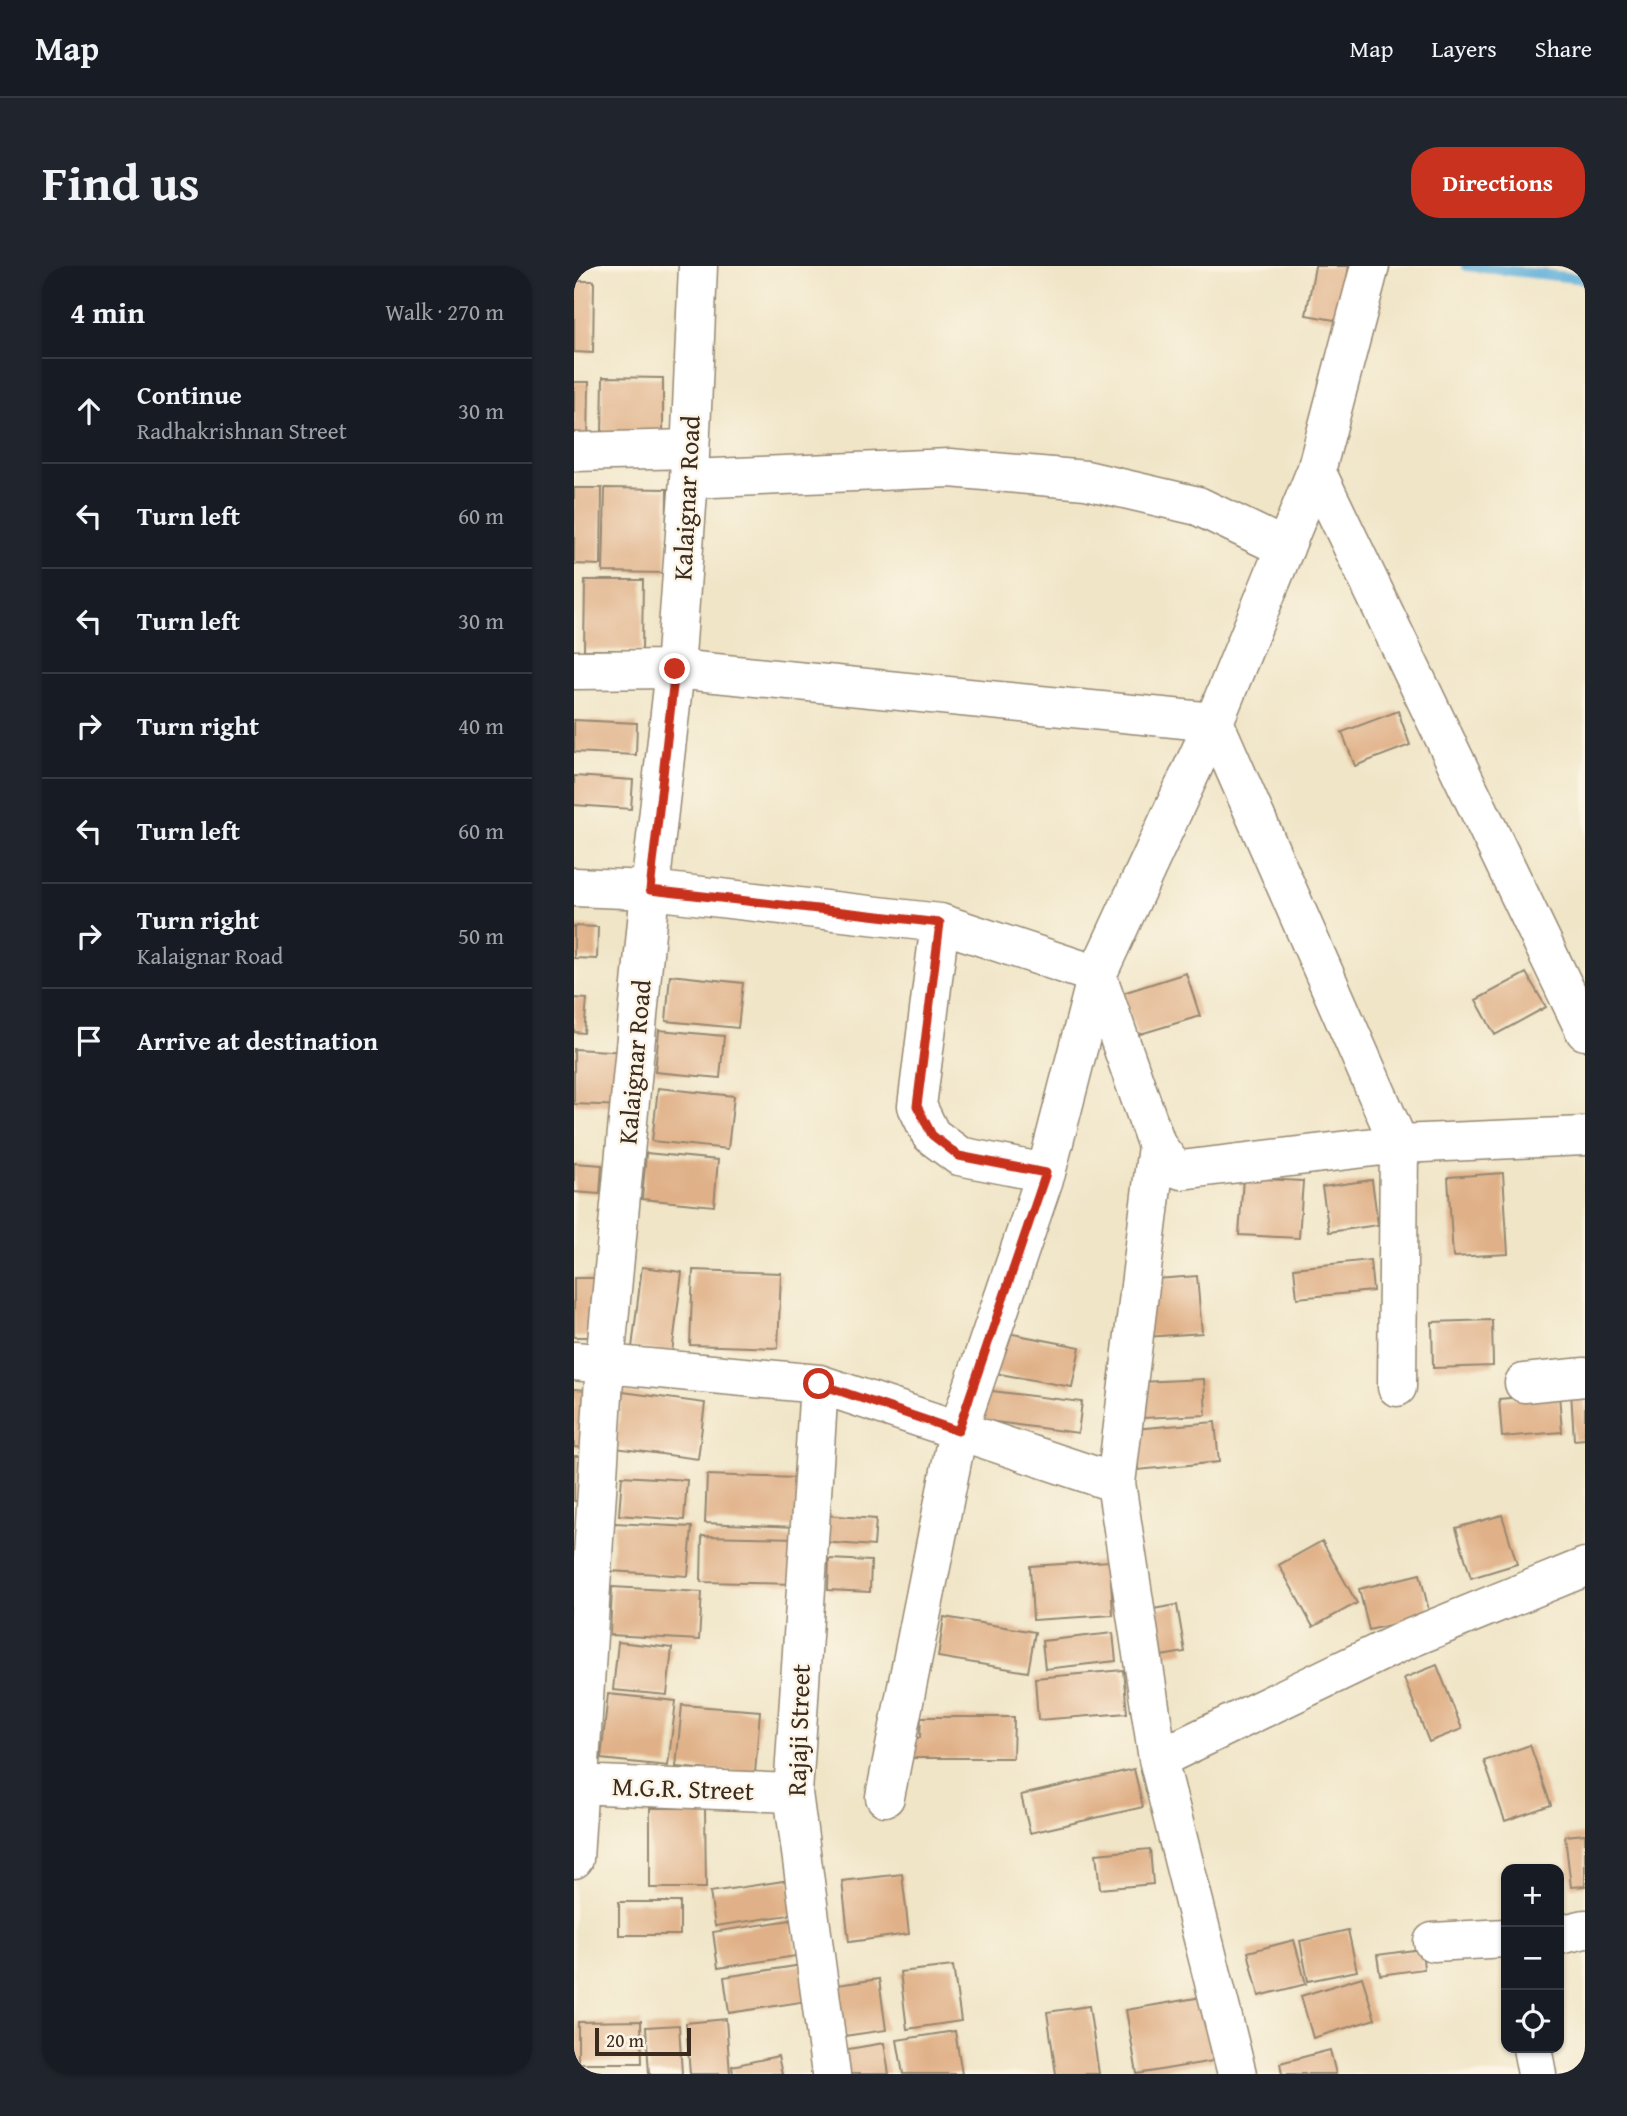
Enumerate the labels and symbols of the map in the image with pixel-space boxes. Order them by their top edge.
street label: Kalaignar Road [662,414,710,582]
route end [659,653,690,684]
street label: Kalaignar Road [607,978,661,1146]
route start [803,1368,834,1399]
street label: Rajaji Street [776,1663,820,1797]
street label: M.G.R. Street [611,1766,755,1810]
scale bar [595,2025,691,2057]

